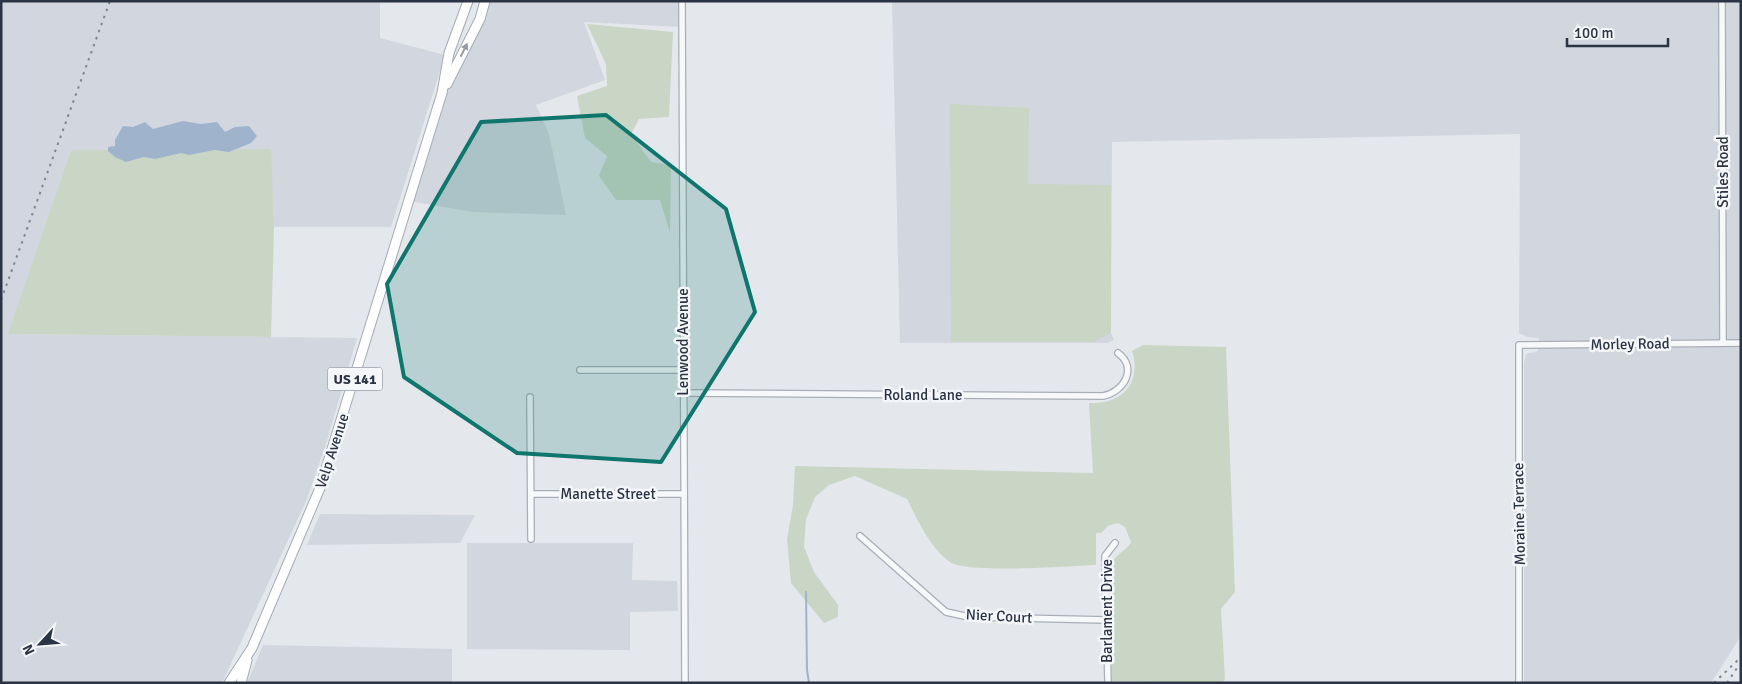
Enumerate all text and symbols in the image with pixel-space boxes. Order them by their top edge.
scale bar [1567,15,1668,47]
text: 100 m [1574,24,1614,42]
one-way arrow [460,43,468,57]
street label: Stiles Road [1714,136,1732,208]
street label: Lenwood Avenue [674,288,692,396]
street label: Morley Road [1590,334,1670,354]
road number: US 141 [328,368,382,390]
street label: Roland Lane [883,386,963,404]
street label: Velp Avenue [311,411,353,491]
street label: Moraine Terrace [1509,463,1529,565]
street label: Manette Street [560,485,656,503]
street label: Barlament Drive [1098,559,1116,663]
street label: Nier Court [965,605,1033,627]
north arrow [15,619,65,669]
text: N [19,641,39,658]

